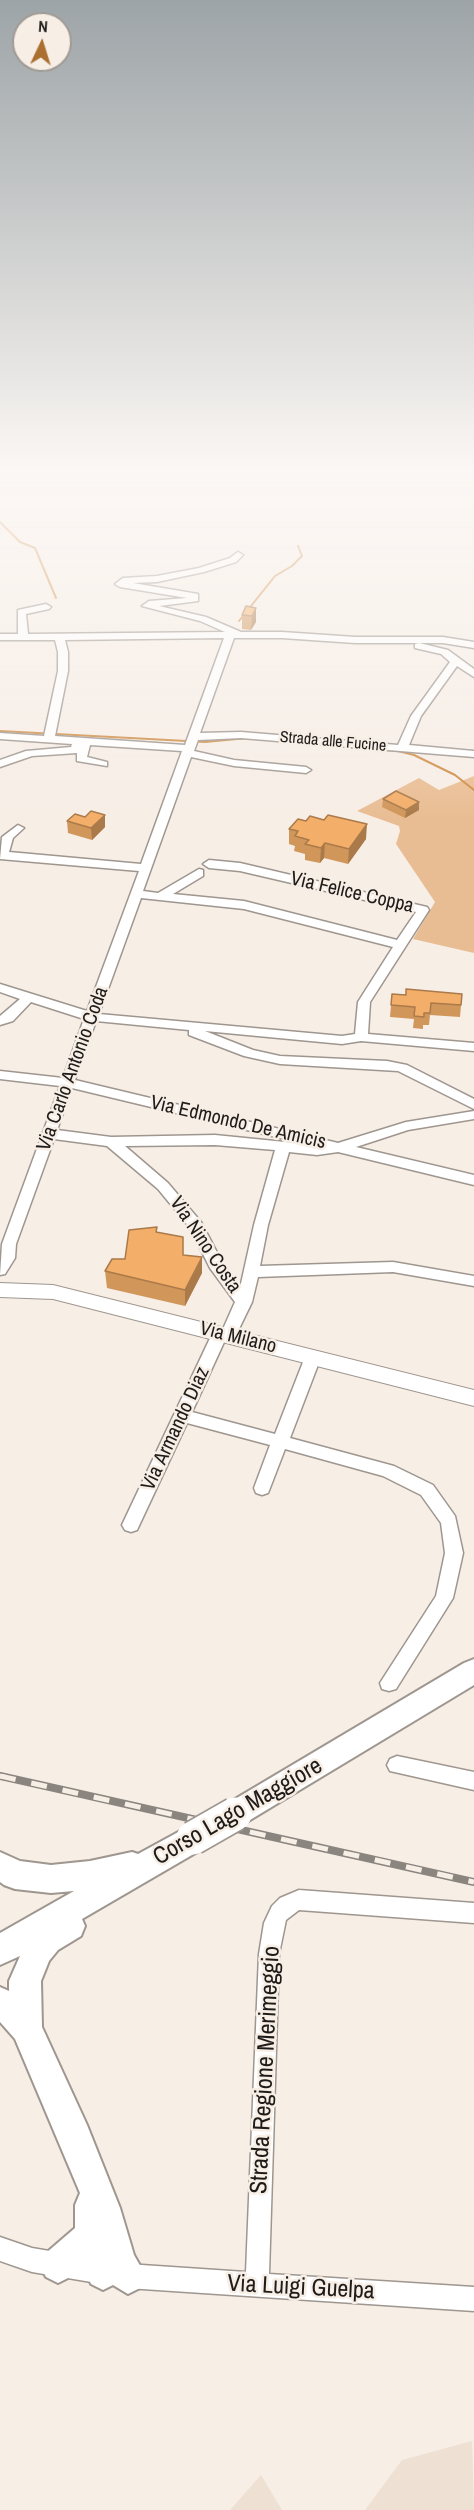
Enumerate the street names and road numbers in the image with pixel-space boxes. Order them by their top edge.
street label: Strada alle Fucine [279,728,387,756]
street label: Via Felice Coppa [288,867,416,919]
street label: Via Carlo Antonio Coda [32,984,114,1154]
street label: Via Edmondo De Amicis [148,1091,328,1155]
street label: Via Nino Costa [164,1192,246,1298]
street label: Via Milano [197,1317,279,1359]
street label: Via Armando Diaz [137,1363,215,1495]
street label: Corso Lago Maggiore [148,1752,328,1872]
street label: Strada Regione Merimeggio [245,1945,287,2195]
street label: Via Luigi Guelpa [227,2270,375,2306]

